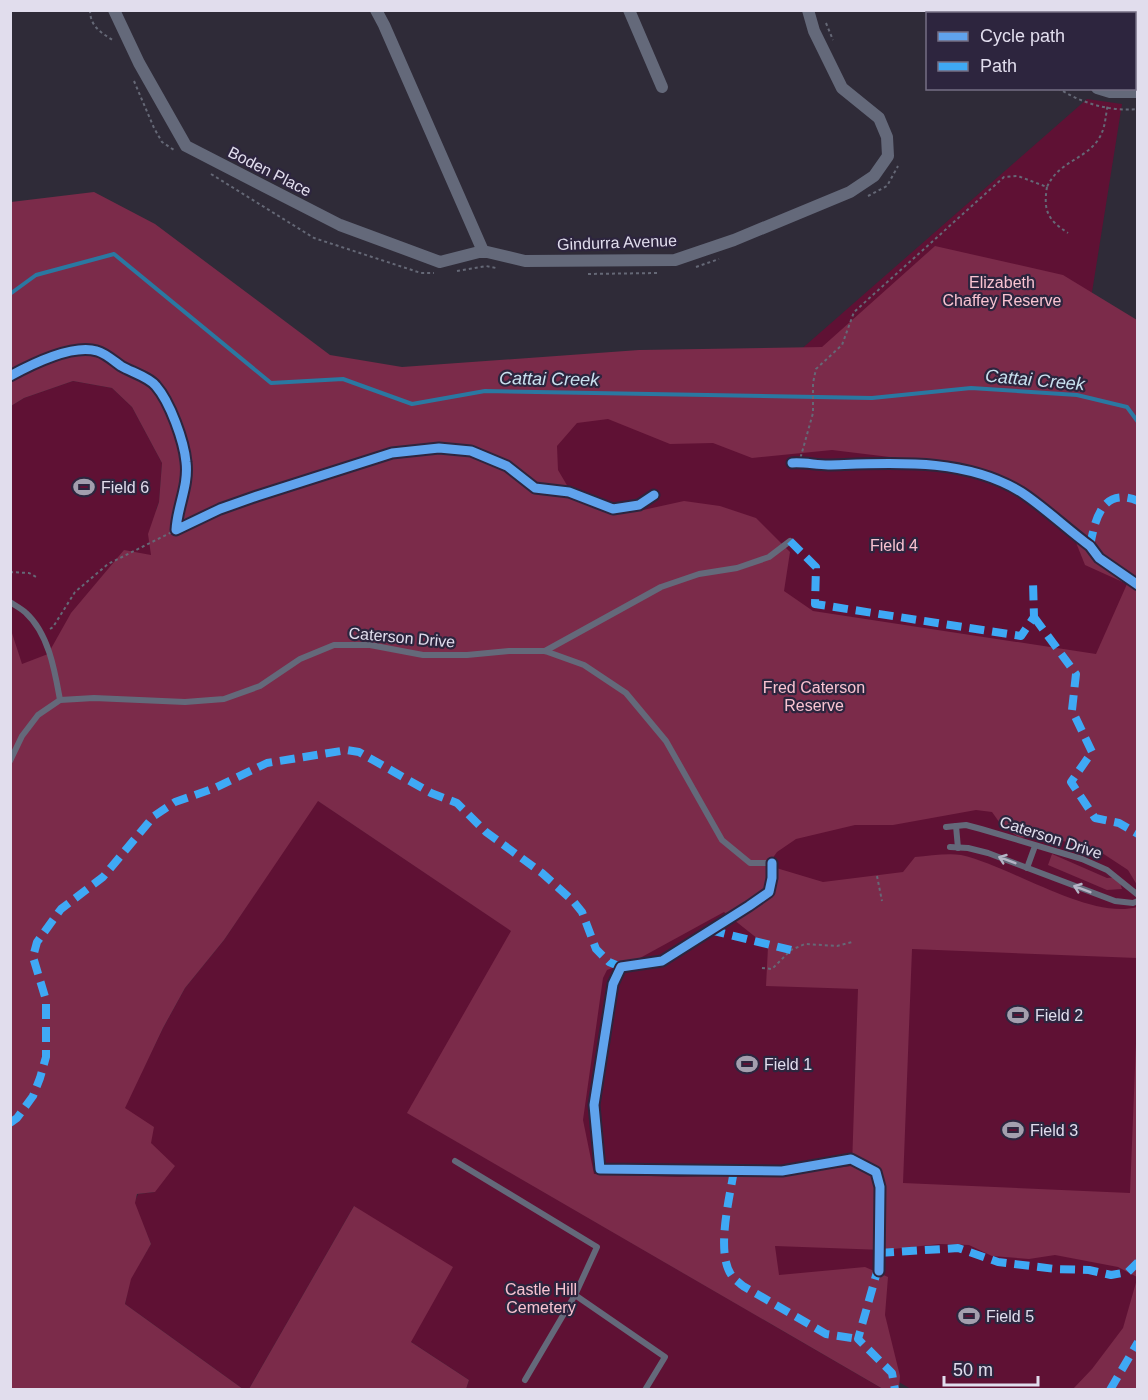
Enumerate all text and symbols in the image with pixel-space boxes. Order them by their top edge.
legend [926,12,1136,90]
text: Cycle path [980,26,1065,46]
text: Path [980,56,1017,76]
street label: Boden Place [225,143,314,200]
street label: Gindurra Avenue [557,232,677,253]
park label: Elizabeth Chaffey Reserve [943,274,1062,309]
water label: Cattai Creek [984,366,1087,394]
water label: Cattai Creek [499,368,600,390]
sports icon: Field 6 [72,475,96,499]
place label: Field 6 [101,479,149,496]
park label: Field 4 [870,537,918,554]
street label: Caterson Drive [348,624,456,651]
park label: Fred Caterson Reserve [763,679,865,714]
street label: Caterson Drive [997,813,1104,862]
one-way arrow [999,854,1017,865]
one-way arrow [1073,882,1092,893]
sports icon: Field 2 [1006,1003,1030,1027]
place label: Field 2 [1035,1007,1083,1024]
sports icon: Field 1 [735,1052,759,1076]
place label: Field 1 [764,1056,812,1073]
sports icon: Field 3 [1001,1118,1025,1142]
place label: Field 3 [1030,1122,1078,1139]
park label: Castle Hill Cemetery [505,1281,577,1316]
sports icon: Field 5 [957,1304,981,1328]
place label: Field 5 [986,1308,1034,1325]
scale bar [944,1349,1038,1387]
text: 50 m [953,1360,993,1380]

